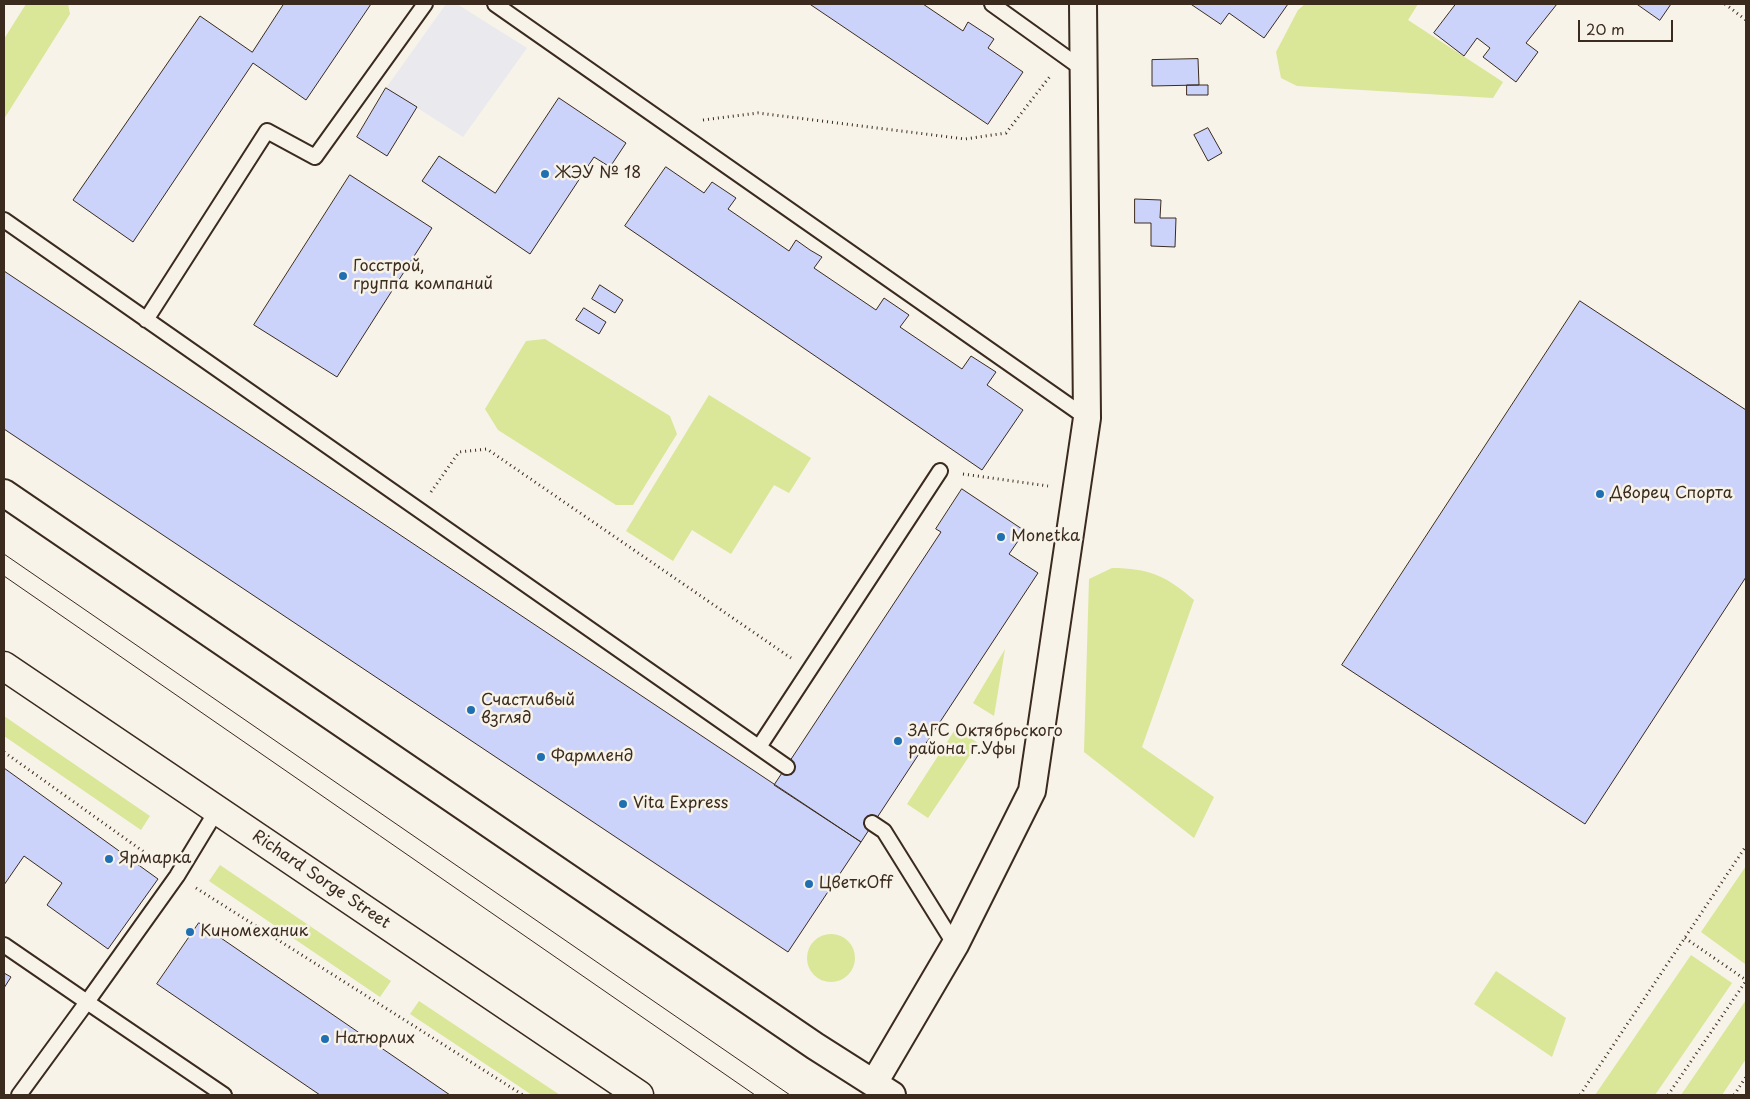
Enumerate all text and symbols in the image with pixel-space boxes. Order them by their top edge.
scale bar [1580,10,1675,42]
text: 20 m [1586,17,1625,40]
place label: ЖЭУ № 18 [555,164,641,184]
marker: ЖЭУ № 18 [539,168,551,180]
place label: Госстрой, группа компаний [353,257,493,295]
marker: Госстрой, группа компаний [337,270,349,282]
place label: Дворец Спорта [1610,484,1732,504]
marker: Дворец Спорта [1594,488,1606,500]
place label: Monetka [1011,527,1080,547]
marker: Monetka [995,531,1007,543]
place label: Счастливый взгляд [481,691,575,729]
marker: Счастливый взгляд [465,704,477,716]
place label: ЗАГС Октябрьского района г.Уфы [908,722,1063,760]
marker: ЗАГС Октябрьского района г.Уфы [892,735,904,747]
place label: Фармленд [551,747,633,767]
marker: Фармленд [535,751,547,763]
place label: Vita Express [633,794,728,814]
marker: Vita Express [617,798,629,810]
street label: Richard Sorge Street [248,827,394,933]
place label: Ярмарка [119,849,191,869]
marker: Ярмарка [103,853,115,865]
place label: ЦветкOff [819,874,892,894]
marker: ЦветкOff [803,878,815,890]
place label: Киномеханик [200,922,308,942]
marker: Киномеханик [184,926,196,938]
place label: Натюрлих [335,1029,415,1049]
marker: Натюрлих [319,1033,331,1045]

